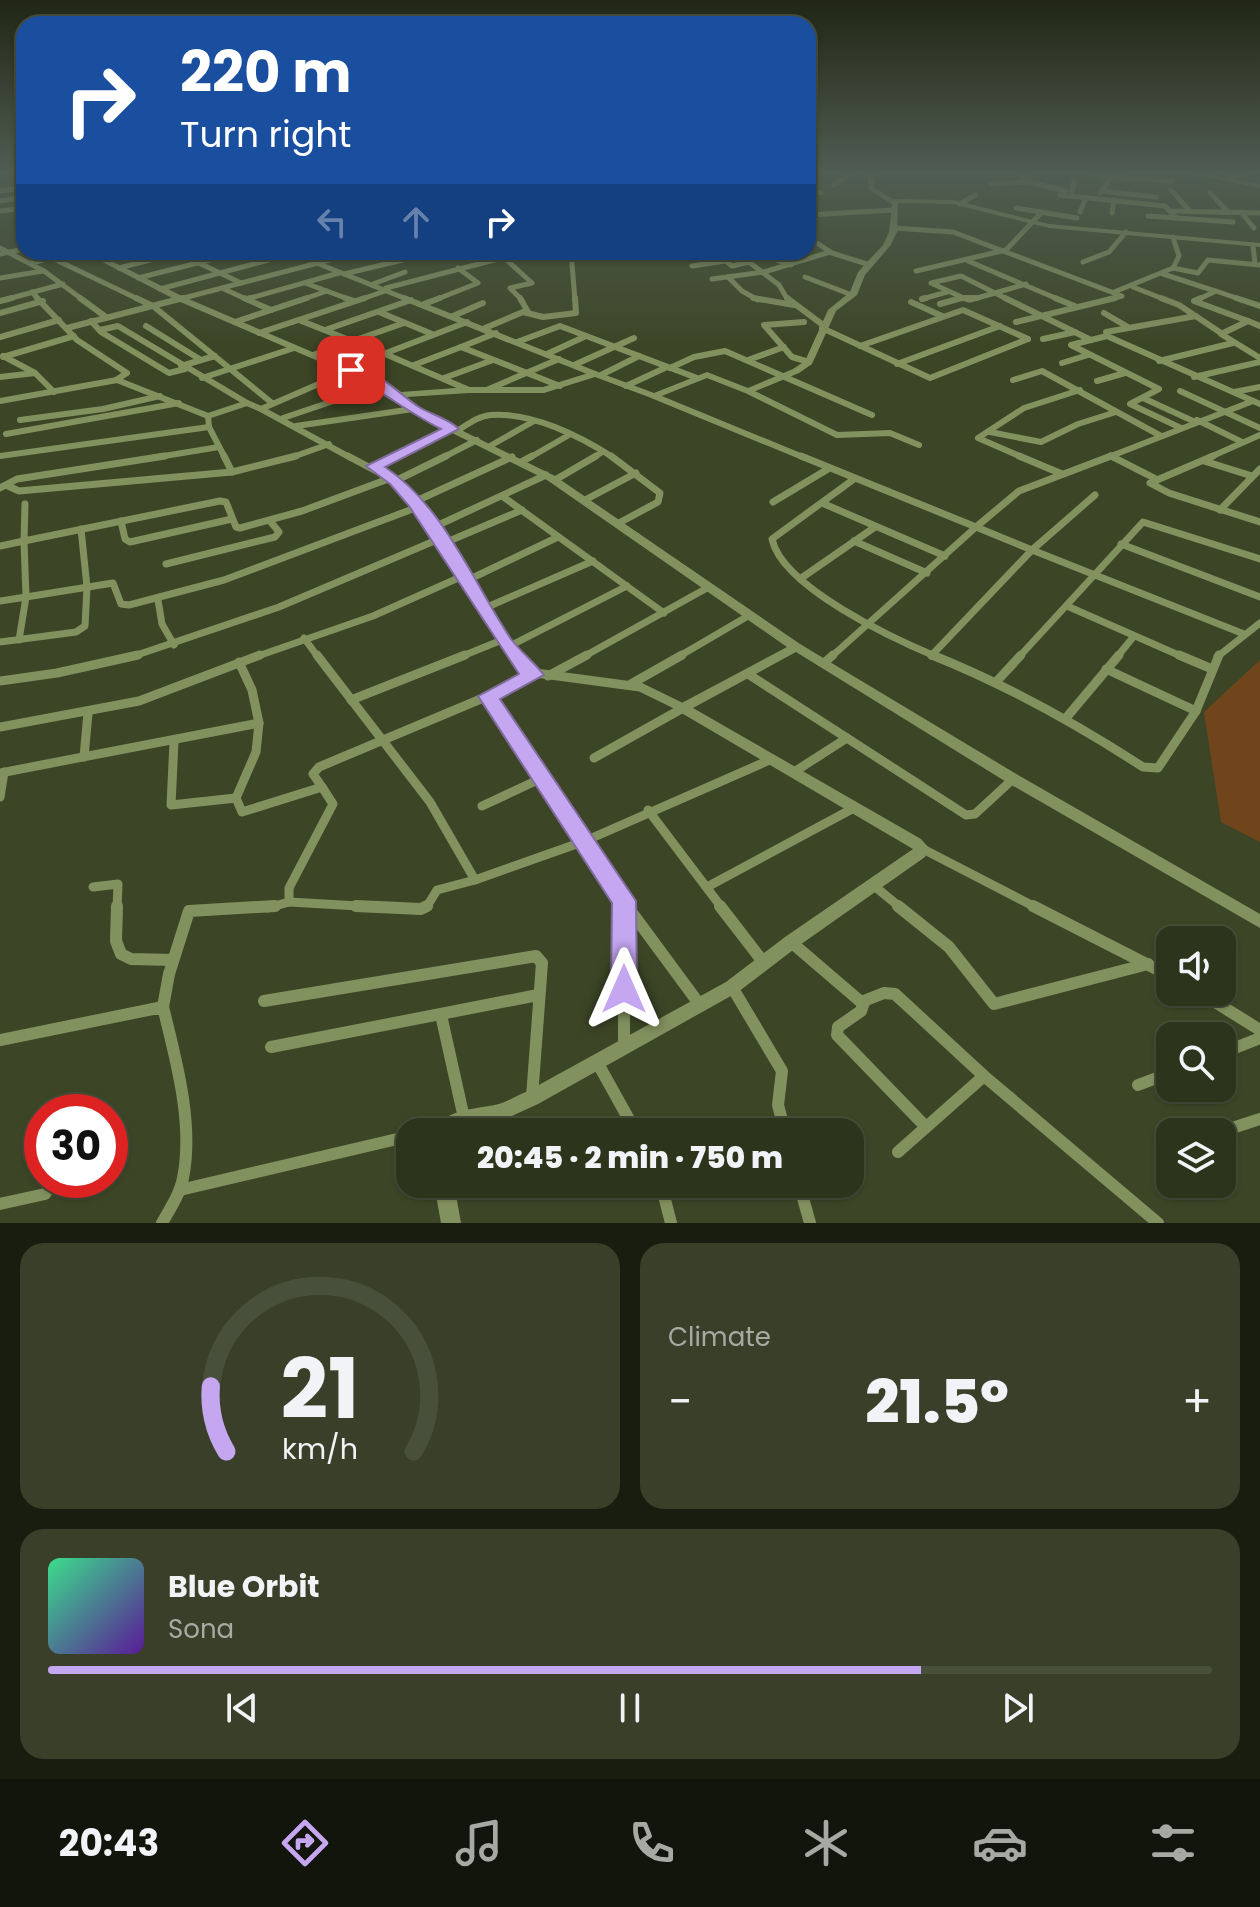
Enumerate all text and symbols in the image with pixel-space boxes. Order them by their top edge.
text: 220 m [180,33,352,112]
icon: right [48,48,152,152]
text: Turn right [180,109,351,160]
icon: left [310,200,354,244]
icon: ahead [394,200,438,244]
icon: right [478,200,522,244]
pin [317,336,385,404]
icon: arrive [329,348,373,392]
map controls [1156,926,1236,1198]
button: sound [1156,926,1236,1006]
position arrow [582,947,666,1031]
button: search [1156,1022,1236,1102]
speed limit sign: 30 [24,1094,128,1198]
button: layers [1156,1118,1236,1198]
text: 20:45 · 2 min · 750 m [477,1136,783,1179]
text: Climate [668,1319,771,1355]
text: 21 [281,1331,359,1447]
text: 21.5° [865,1360,1009,1444]
text: − [668,1371,692,1432]
text: + [1182,1371,1212,1432]
text: km/h [282,1429,358,1469]
text: Blue Orbit [168,1565,320,1608]
text: Sona [168,1611,234,1647]
icon: previous [220,1686,264,1730]
icon: pause [608,1686,652,1730]
icon: next [996,1686,1040,1730]
icon: directions [277,1815,333,1871]
icon: music [451,1815,507,1871]
icon: phone [624,1815,680,1871]
icon: climate [798,1815,854,1871]
icon: car [972,1815,1028,1871]
icon: filters [1145,1815,1201,1871]
text: 20:43 [59,1818,159,1869]

